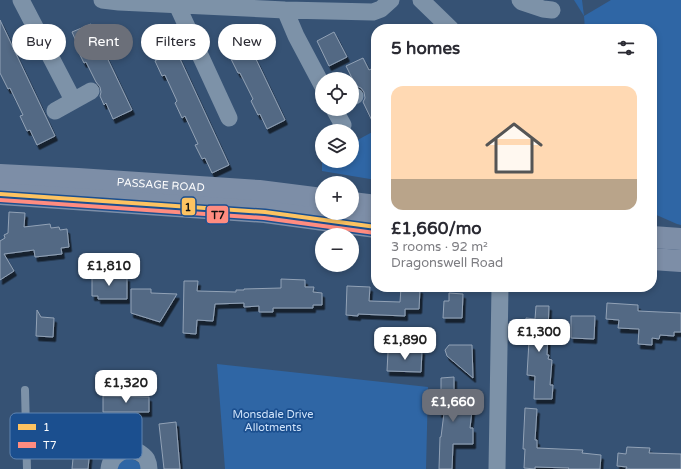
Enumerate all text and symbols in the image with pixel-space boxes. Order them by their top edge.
chip: Buy [12,24,66,60]
chip: Rent [74,24,133,60]
chip: Filters [141,24,210,60]
chip: New [218,24,276,60]
icon: filters [615,37,637,59]
text: 5 homes [391,38,460,59]
map controls [315,72,359,272]
button: locate [315,72,359,116]
icon: home [478,112,550,184]
button: layers [315,124,359,168]
street label: PASSAGE ROAD [116,176,205,194]
button: + [315,176,359,220]
line badge: 1 [181,197,196,216]
text: 1 [185,201,192,214]
line badge: T7 [206,205,229,224]
text: T7 [210,209,225,222]
text: £1,660/mo [391,218,482,239]
button: − [315,228,359,272]
text: 3 rooms · 92 m² [391,239,488,255]
pin: £1,810 [76,253,142,287]
text: Dragonswell Road [391,255,503,271]
text: £1,810 [87,258,131,274]
pin: £1,300 [506,319,572,353]
text: £1,300 [517,324,561,340]
pin: £1,890 [372,327,438,361]
text: £1,890 [383,332,427,348]
pin: £1,320 [93,370,159,404]
text: £1,320 [104,375,148,391]
pin: £1,660 [420,389,486,423]
text: £1,660 [431,394,475,410]
park label: Monsdale Drive Allotments [232,408,314,434]
legend [10,413,142,459]
text: 1 [43,421,50,434]
text: T7 [43,439,57,452]

